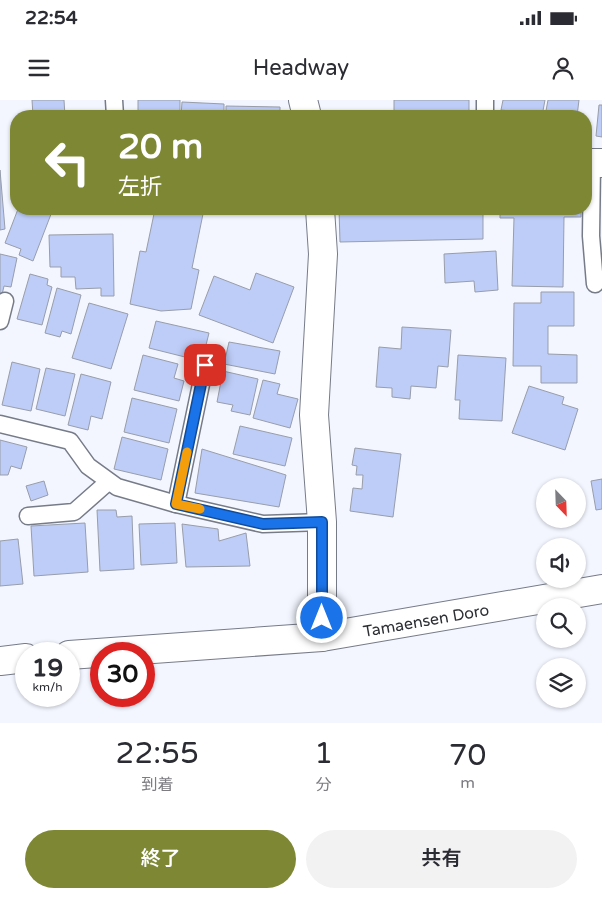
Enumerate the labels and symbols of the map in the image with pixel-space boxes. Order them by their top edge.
pin [184,344,226,386]
north arrow [536,478,586,528]
position arrow [295,591,347,643]
street label: Tamaensen Doro [362,600,491,642]
speed limit sign: 30 [90,642,155,707]

